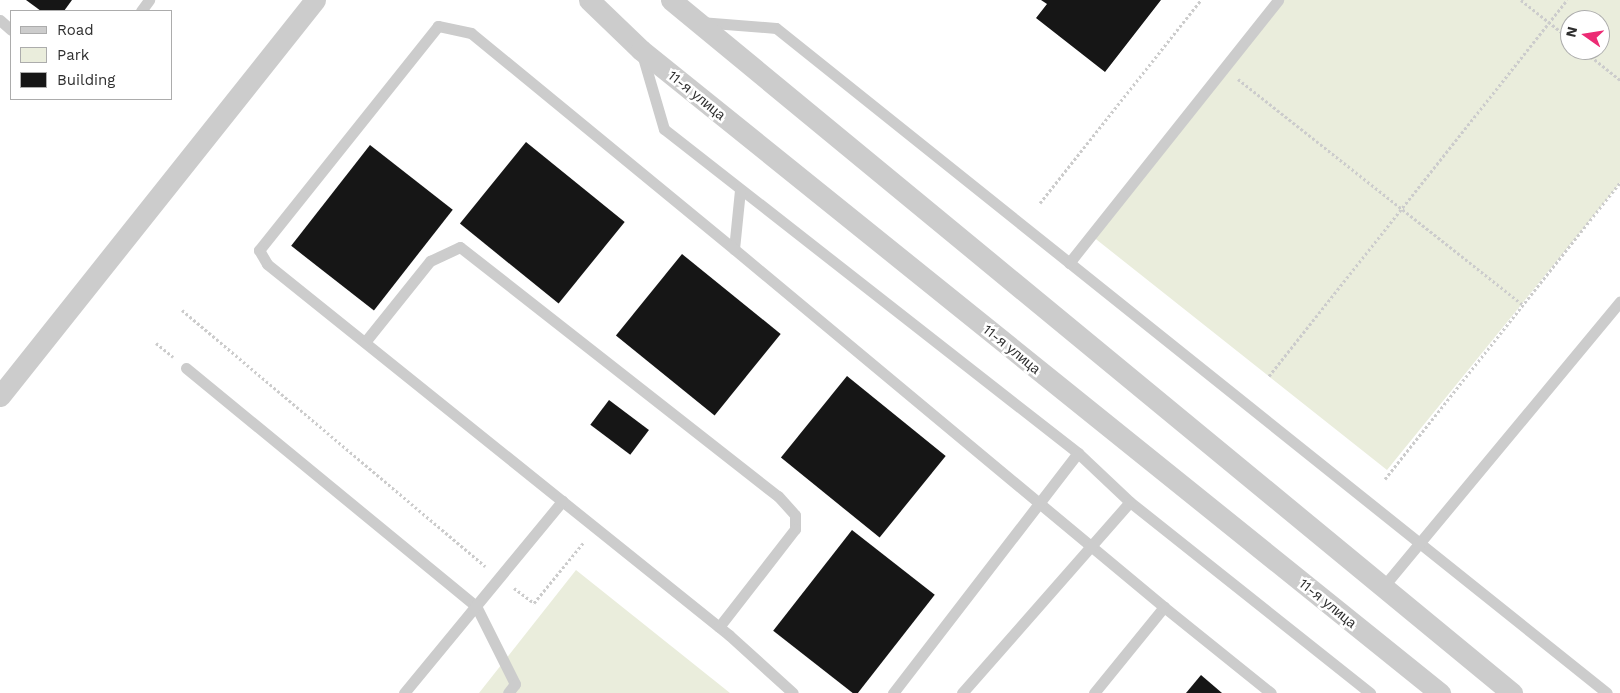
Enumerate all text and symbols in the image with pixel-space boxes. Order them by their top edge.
legend [10,10,172,100]
north arrow [1560,10,1610,60]
text: Road [57,21,94,39]
text: N [1562,25,1580,39]
text: Park [57,46,89,64]
street label: 11-я улица [665,67,729,123]
text: Building [57,71,115,89]
street label: 11-я улица [980,321,1044,377]
street label: 11-я улица [1296,575,1360,631]

